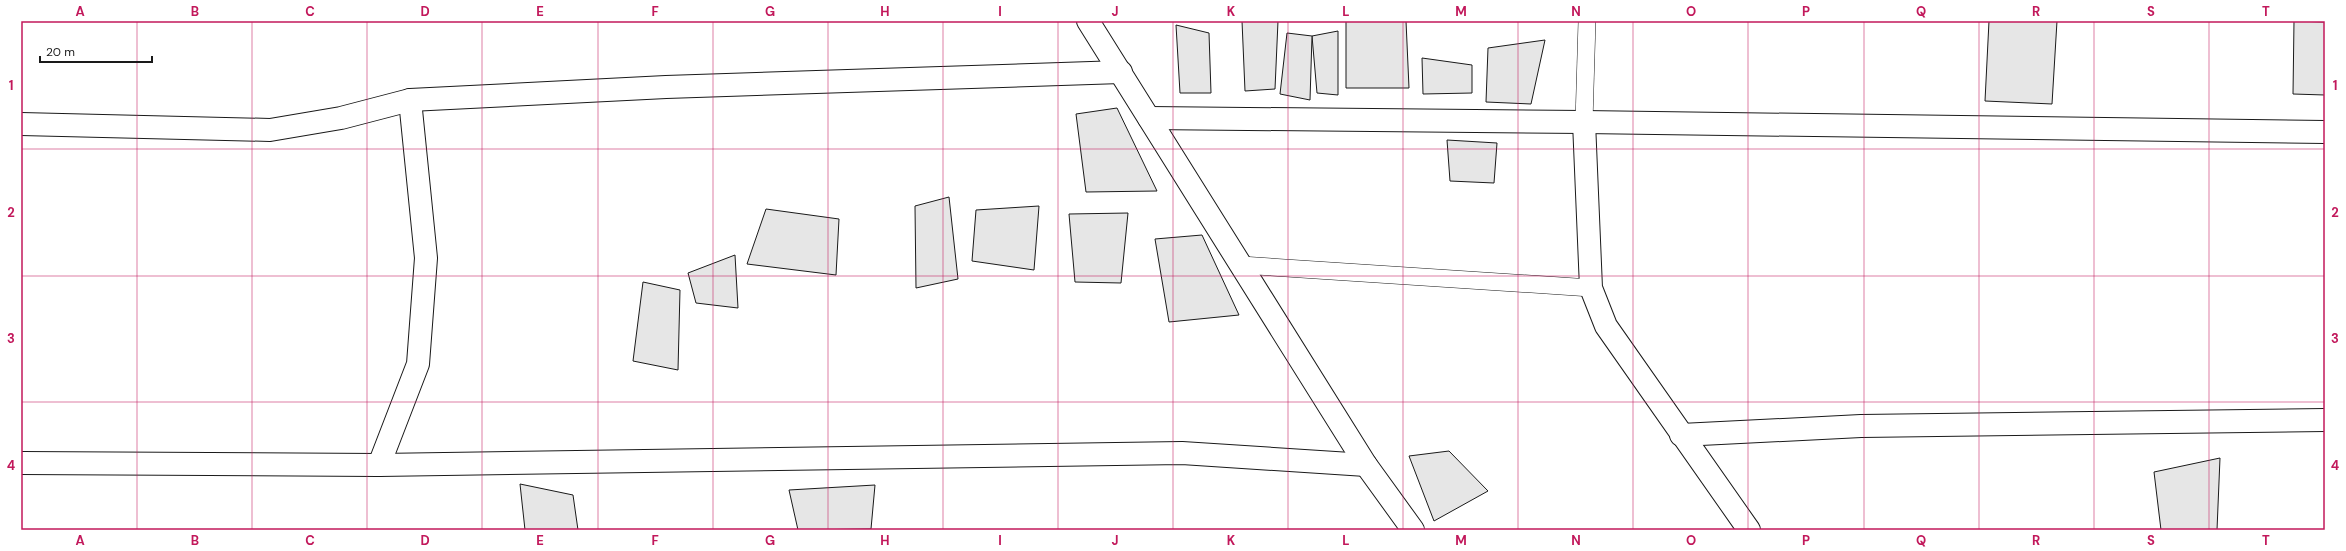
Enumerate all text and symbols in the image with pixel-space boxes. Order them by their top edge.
text: A [75,3,85,20]
text: B [191,3,199,20]
text: C [305,3,315,20]
text: D [420,3,430,20]
text: E [536,3,544,20]
text: F [651,3,659,20]
text: G [765,3,775,20]
text: H [880,3,890,20]
text: I [998,3,1002,20]
text: J [1111,3,1119,20]
text: K [1227,3,1236,20]
text: L [1342,3,1350,20]
text: M [1455,3,1467,20]
text: N [1571,3,1581,20]
text: O [1686,3,1696,20]
text: P [1802,3,1810,20]
text: Q [1916,3,1926,20]
text: R [2032,3,2040,20]
text: S [2147,3,2155,20]
text: T [2262,3,2270,20]
scale bar [40,38,152,64]
text: 20 m [46,44,75,60]
text: 1 [9,77,13,94]
text: 1 [2333,77,2337,94]
text: 2 [7,204,15,221]
text: 2 [2331,204,2339,221]
text: 3 [7,330,15,347]
text: 3 [2331,330,2339,347]
text: 4 [7,457,15,474]
text: 4 [2331,457,2339,474]
text: A [75,532,85,549]
text: B [191,532,199,549]
text: C [305,532,315,549]
text: D [420,532,430,549]
text: E [536,532,544,549]
text: F [651,532,659,549]
text: G [765,532,775,549]
text: H [880,532,890,549]
text: I [998,532,1002,549]
text: J [1111,532,1119,549]
text: K [1227,532,1236,549]
text: L [1342,532,1350,549]
text: M [1455,532,1467,549]
text: N [1571,532,1581,549]
text: O [1686,532,1696,549]
text: P [1802,532,1810,549]
text: Q [1916,532,1926,549]
text: R [2032,532,2040,549]
text: S [2147,532,2155,549]
text: T [2262,532,2270,549]

